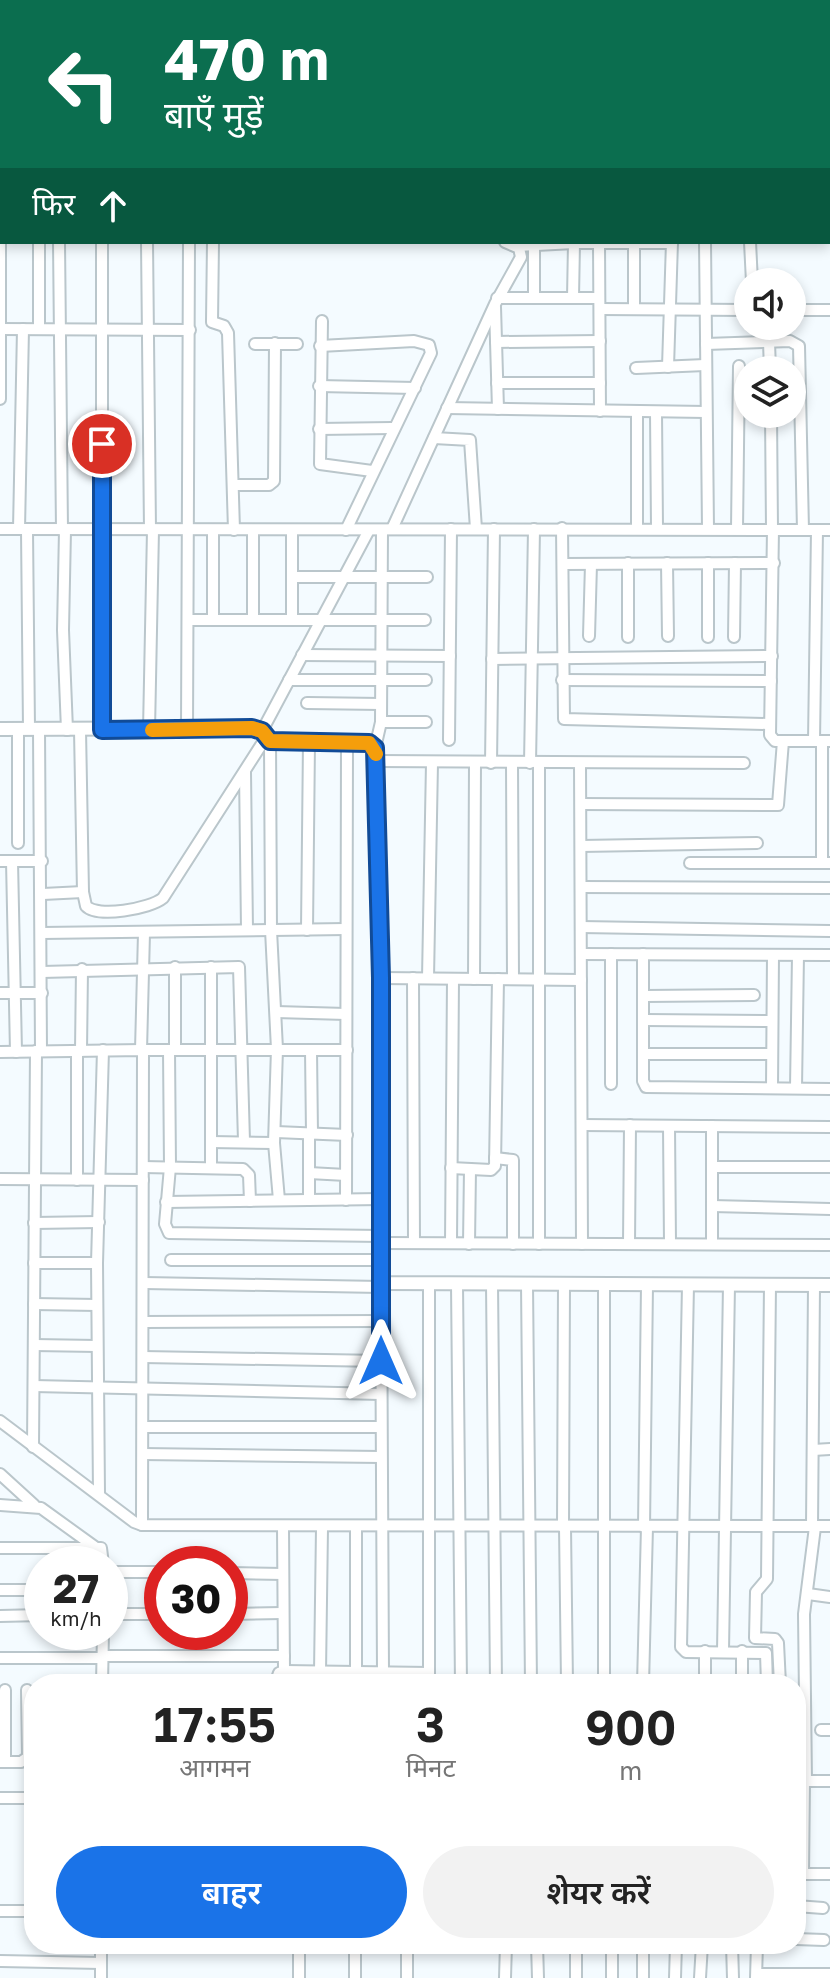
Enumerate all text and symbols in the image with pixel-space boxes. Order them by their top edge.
text: 470 m [164,25,329,92]
icon: left [32,32,136,136]
text: बाएँ मुड़ें [164,93,264,136]
icon: ahead [91,184,135,228]
text: फिर [32,186,75,222]
map controls [734,268,806,428]
button: sound [734,268,806,340]
button: layers [734,356,806,428]
pin [68,410,136,478]
icon: arrive [80,422,124,466]
position arrow [339,1319,423,1403]
speed limit sign: 30 [144,1546,248,1650]
text: 27 [53,1564,99,1612]
text: km/h [51,1606,101,1630]
text: 17:55 [154,1695,276,1753]
text: 3 [416,1695,445,1753]
text: 900 [585,1698,676,1756]
text: आगमन [179,1752,250,1783]
text: मिनट [406,1752,456,1783]
text: m [619,1755,642,1786]
button: बाहर [56,1846,407,1938]
button: शेयर करें [423,1846,774,1938]

